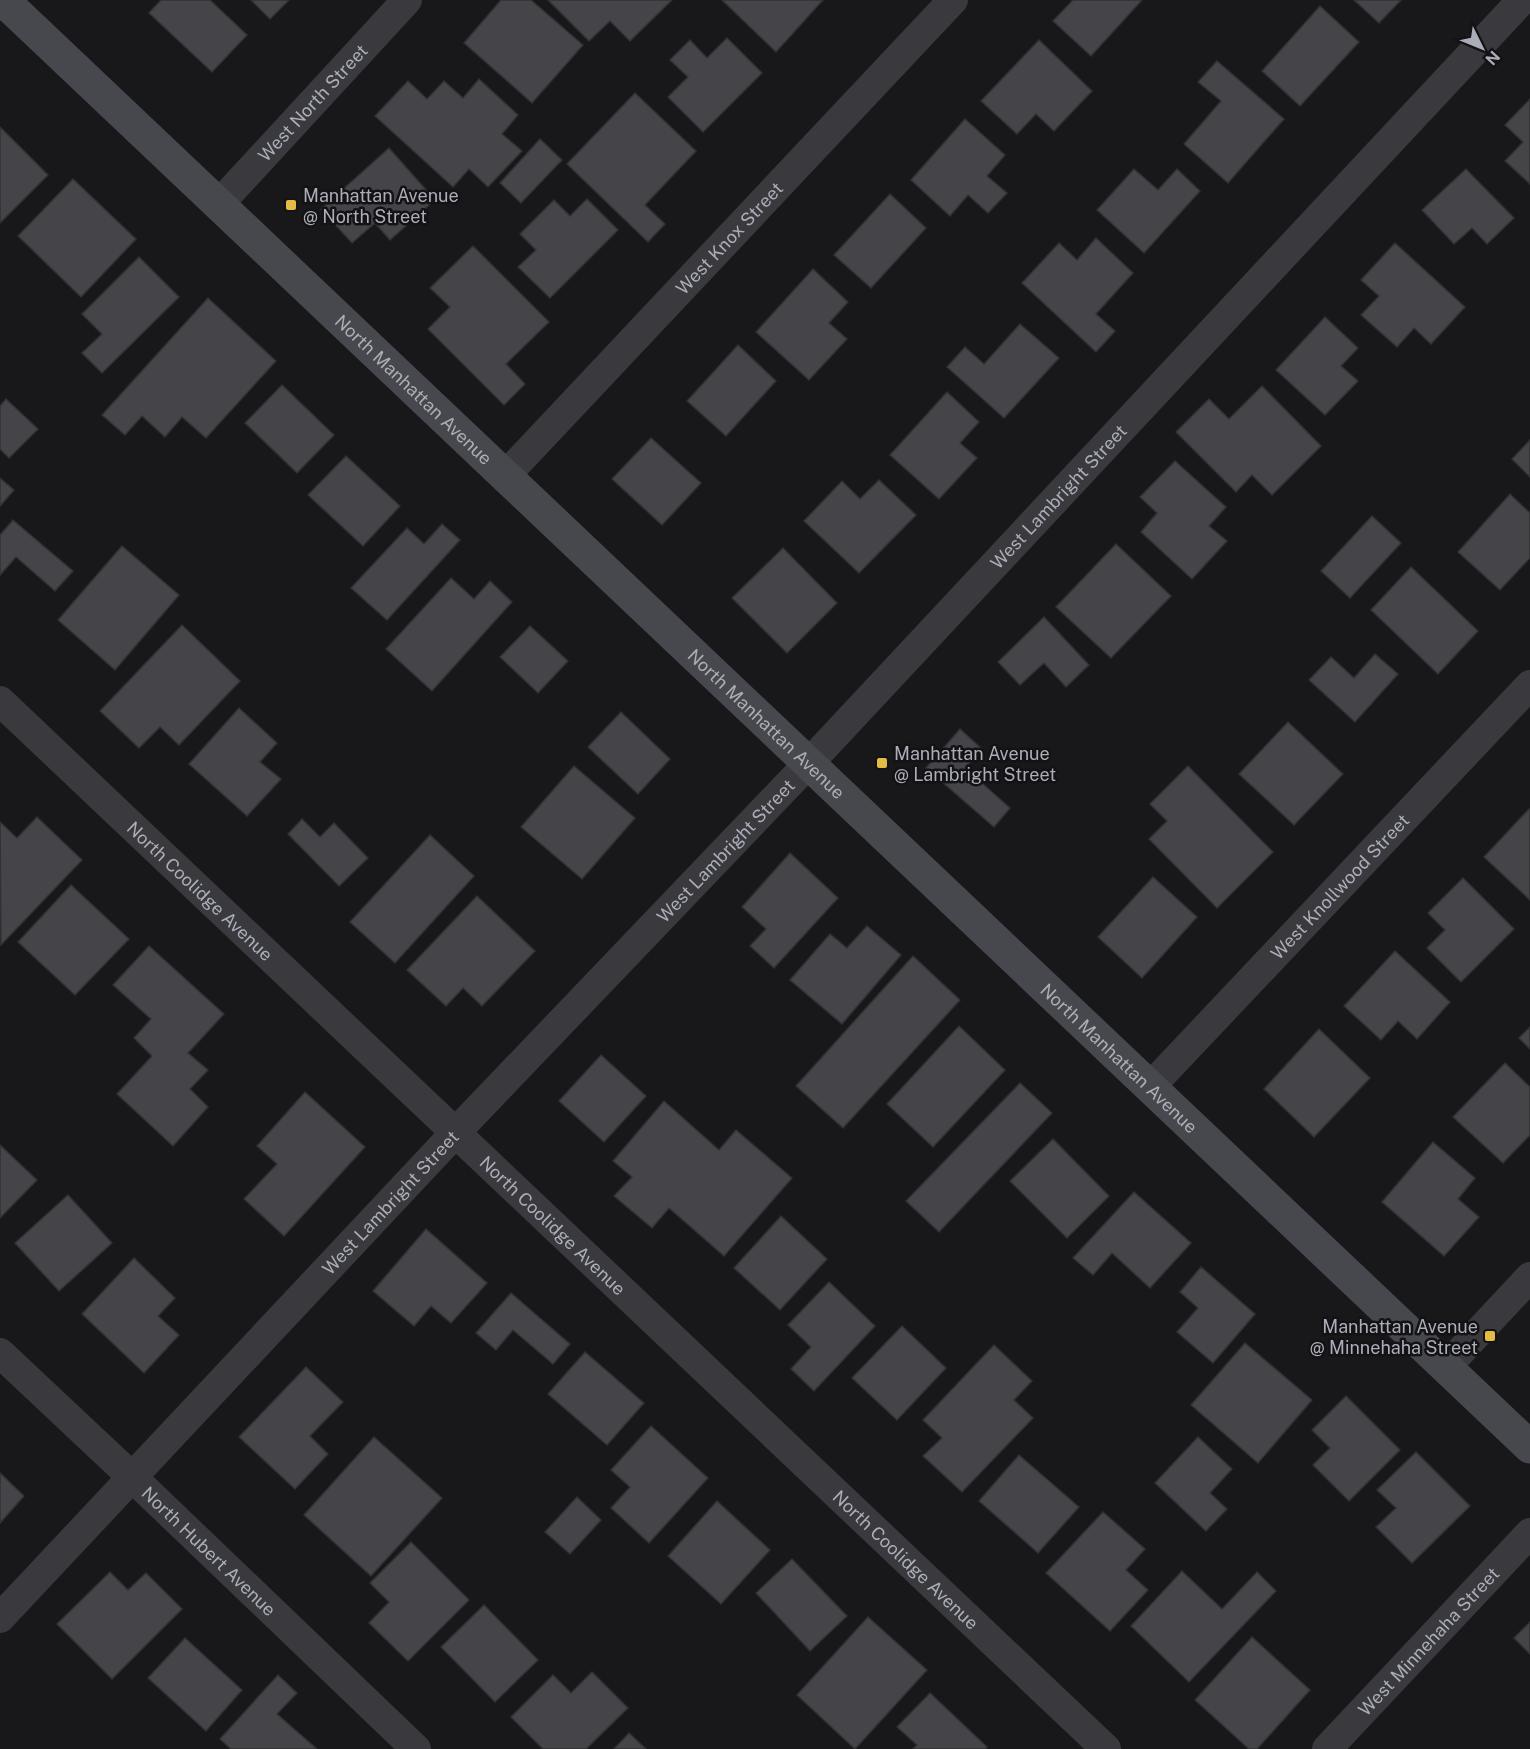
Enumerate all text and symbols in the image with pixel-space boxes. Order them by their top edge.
north arrow [1452,18,1512,78]
street label: West North Street [253,40,372,165]
text: N [1481,47,1504,69]
street label: West Knox Street [671,177,787,298]
place label: Manhattan Avenue @ North Street [303,185,459,227]
marker: Manhattan Avenue @ North Street [284,198,298,212]
street label: North Manhattan Avenue [331,310,497,468]
street label: West Lambright Street [986,420,1131,573]
street label: North Manhattan Avenue [684,644,849,803]
place label: Manhattan Avenue @ Lambright Street [894,743,1056,785]
marker: Manhattan Avenue @ Lambright Street [875,756,889,770]
street label: West Lambright Street [652,775,799,926]
street label: West Knollwood Street [1266,809,1413,963]
street label: North Coolidge Avenue [123,817,278,965]
street label: North Manhattan Avenue [1037,979,1202,1137]
street label: West Lambright Street [317,1126,463,1279]
street label: North Coolidge Avenue [476,1151,630,1299]
place label: Manhattan Avenue @ Minnehaha Street [1310,1316,1478,1358]
marker: Manhattan Avenue @ Minnehaha Street [1483,1329,1497,1343]
street label: North Hubert Avenue [138,1482,281,1620]
street label: North Coolidge Avenue [829,1485,983,1633]
street label: West Minnehaha Street [1354,1563,1503,1720]

